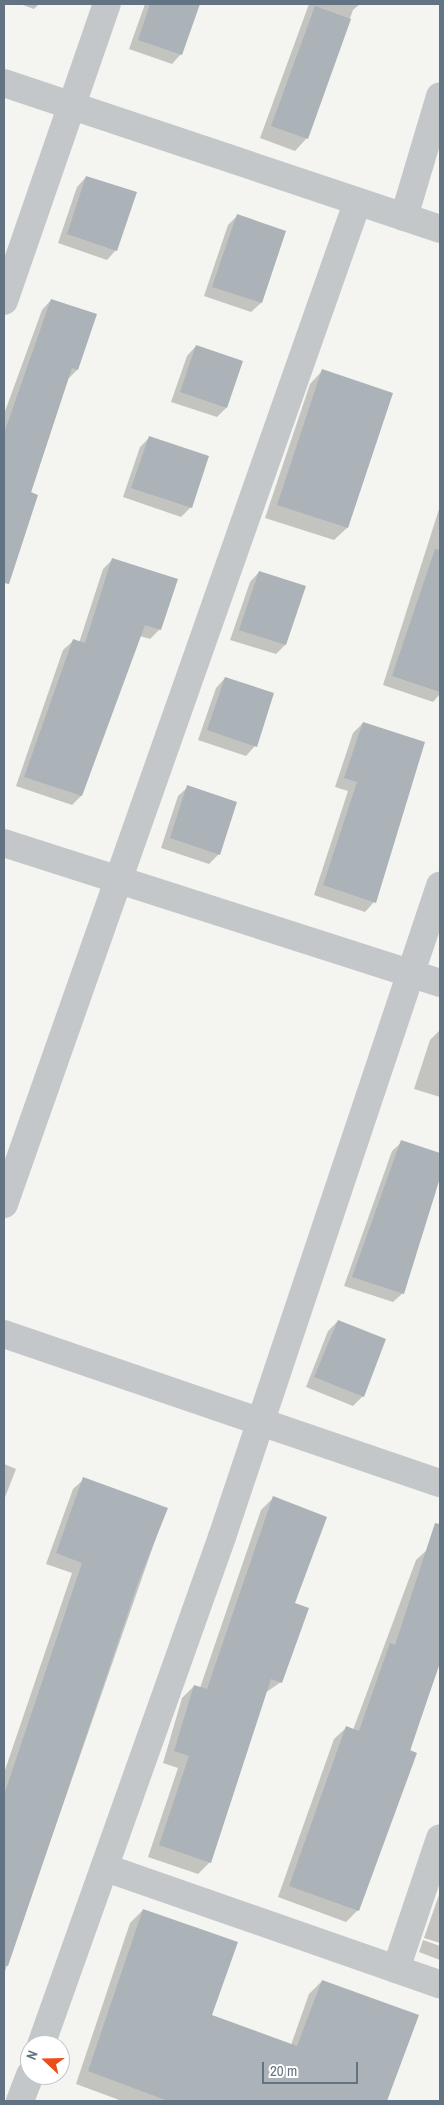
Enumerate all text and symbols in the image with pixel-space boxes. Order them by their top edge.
north arrow [20,2035,70,2085]
text: N [22,2048,42,2062]
scale bar [264,2052,360,2084]
text: 20 m [270,2060,297,2081]

